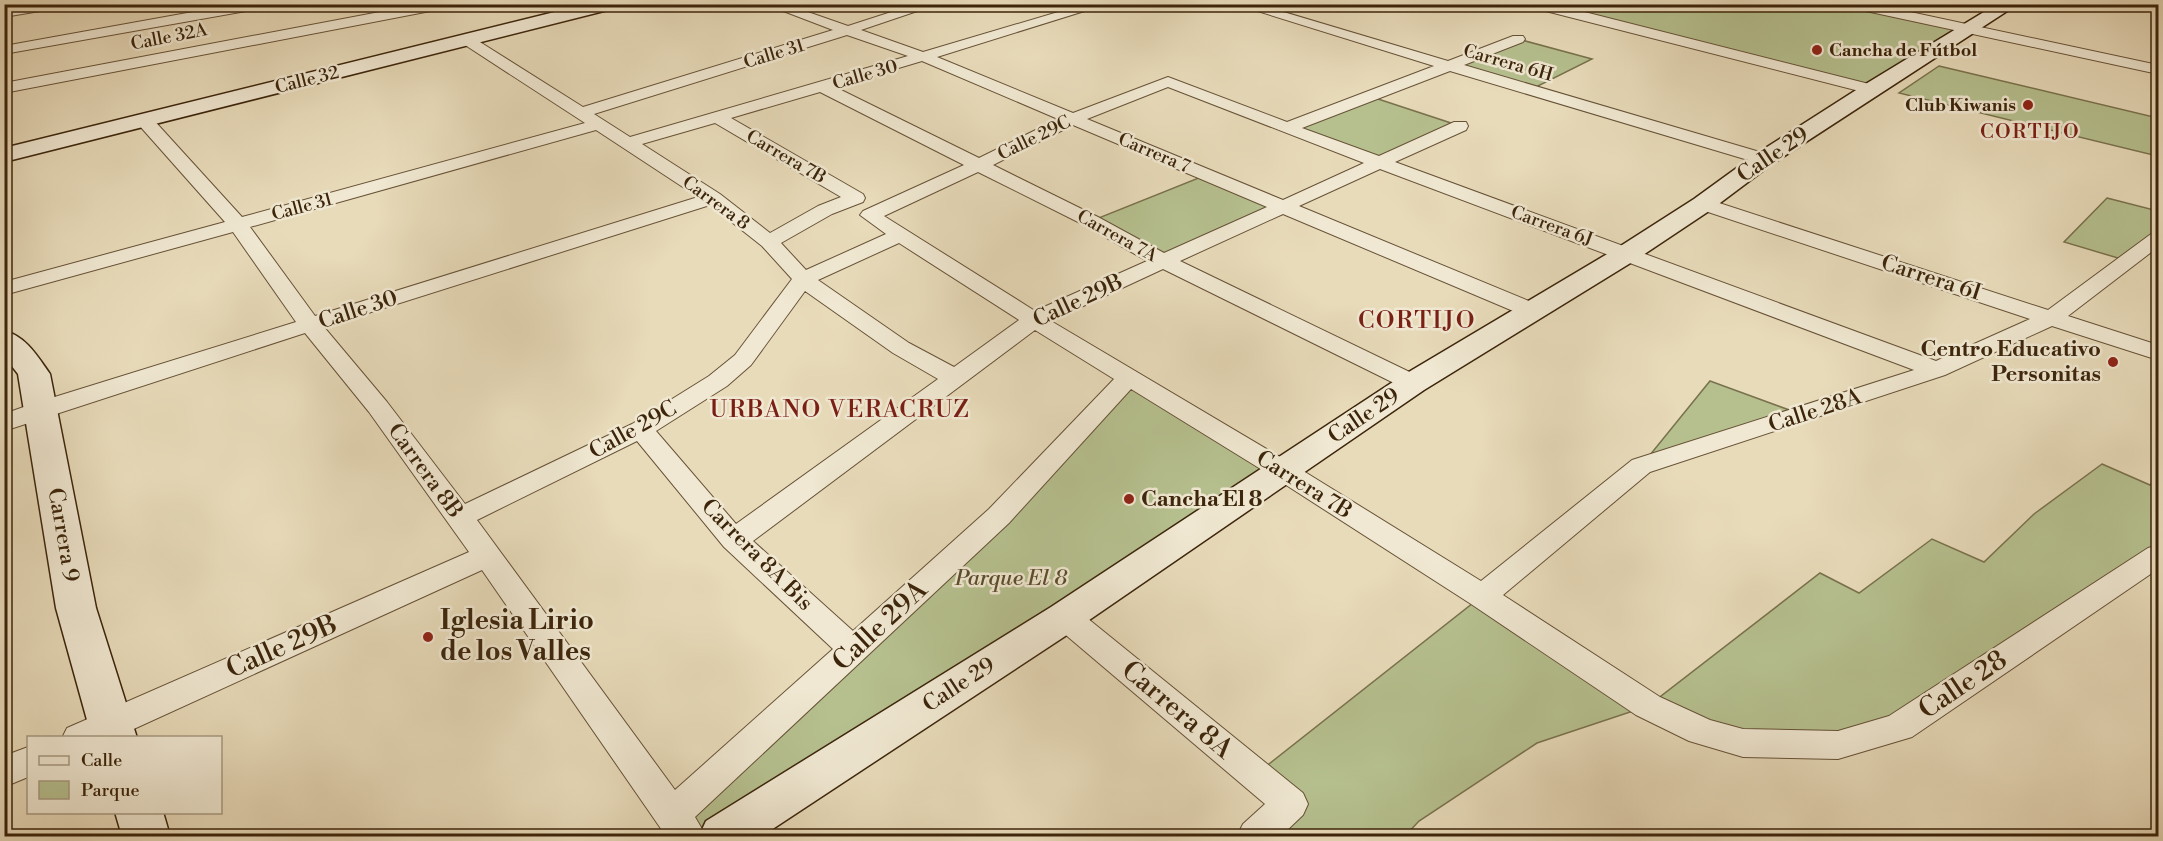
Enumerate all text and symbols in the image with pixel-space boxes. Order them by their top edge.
street label: Calle 32A [129,18,210,56]
street label: Calle 31 [741,34,807,74]
street label: Carrera 6H [1461,39,1556,87]
place label: Cancha de Fútbol [1829,39,1977,62]
marker: Cancha de Fútbol [1810,43,1824,57]
street label: Calle 30 [830,55,900,95]
street label: Calle 32 [273,61,341,99]
place label: Club Kiwanis [1905,94,2016,117]
marker: Club Kiwanis [2021,98,2035,112]
street label: Calle 29C [994,110,1074,166]
district label: CORTIJO [1980,120,2080,145]
street label: Calle 29 [1732,121,1814,189]
street label: Carrera 7B [742,125,830,189]
street label: Carrera 7 [1115,128,1193,178]
street label: Carrera 8 [678,171,754,235]
street label: Calle 31 [269,188,335,226]
street label: Carrera 6J [1508,200,1596,252]
street label: Carrera 7A [1073,205,1162,268]
street label: Carrera 6I [1878,249,1985,307]
street label: Calle 29B [1029,268,1127,334]
street label: Calle 30 [315,285,401,335]
district label: CORTIJO [1358,306,1476,336]
place label: Centro Educativo Personitas [1920,336,2101,388]
marker: Centro Educativo Personitas [2106,355,2120,369]
street label: Calle 29 [1323,382,1405,450]
street label: Calle 28A [1765,383,1866,439]
street label: Calle 29C [585,395,681,465]
district label: URBANO VERACRUZ [710,395,971,425]
street label: Carrera 8B [382,418,468,524]
street label: Carrera 7B [1251,445,1357,525]
street label: Carrera 9 [41,486,85,584]
place label: Cancha El 8 [1141,486,1262,513]
marker: Cancha El 8 [1122,492,1136,506]
street label: Carrera 8A Bis [695,493,819,617]
park label: Parque El 8 [954,565,1068,592]
street label: Calle 29A [825,573,935,679]
place label: Iglesia Lirio de los Valles [440,604,594,669]
street label: Calle 29B [221,607,343,687]
marker: Iglesia Lirio de los Valles [421,630,435,644]
street label: Calle 28 [1912,643,2014,727]
street label: Calle 29 [918,652,1000,718]
street label: Carrera 8A [1114,653,1240,767]
legend [27,736,222,814]
text: Calle [81,749,122,772]
text: Parque [81,779,140,802]

